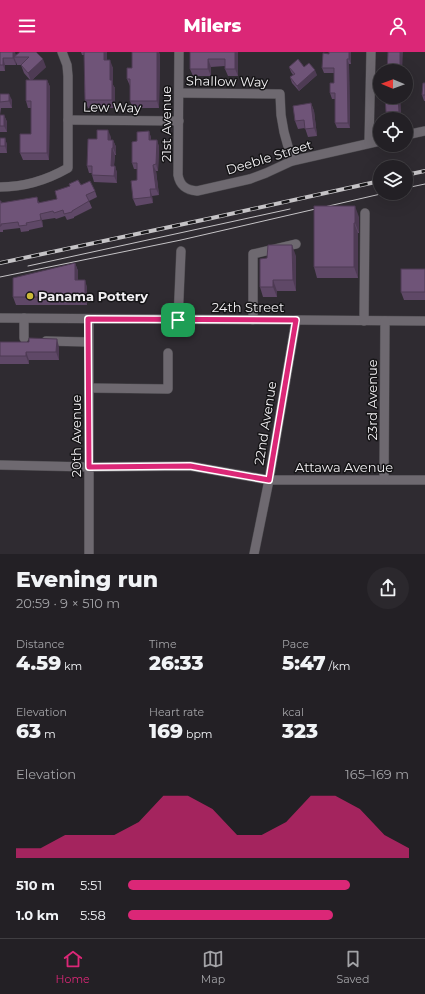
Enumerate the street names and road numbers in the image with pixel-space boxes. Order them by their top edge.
street label: Shallow Way [186,72,269,90]
street label: 21st Avenue [158,86,174,162]
street label: Lew Way [83,98,142,116]
street label: Deeble Street [224,136,314,178]
street label: 24th Street [212,299,284,315]
street label: 23rd Avenue [364,359,380,441]
street label: 22nd Avenue [250,380,280,466]
street label: 20th Avenue [68,395,84,477]
street label: Attawa Avenue [295,459,393,475]

